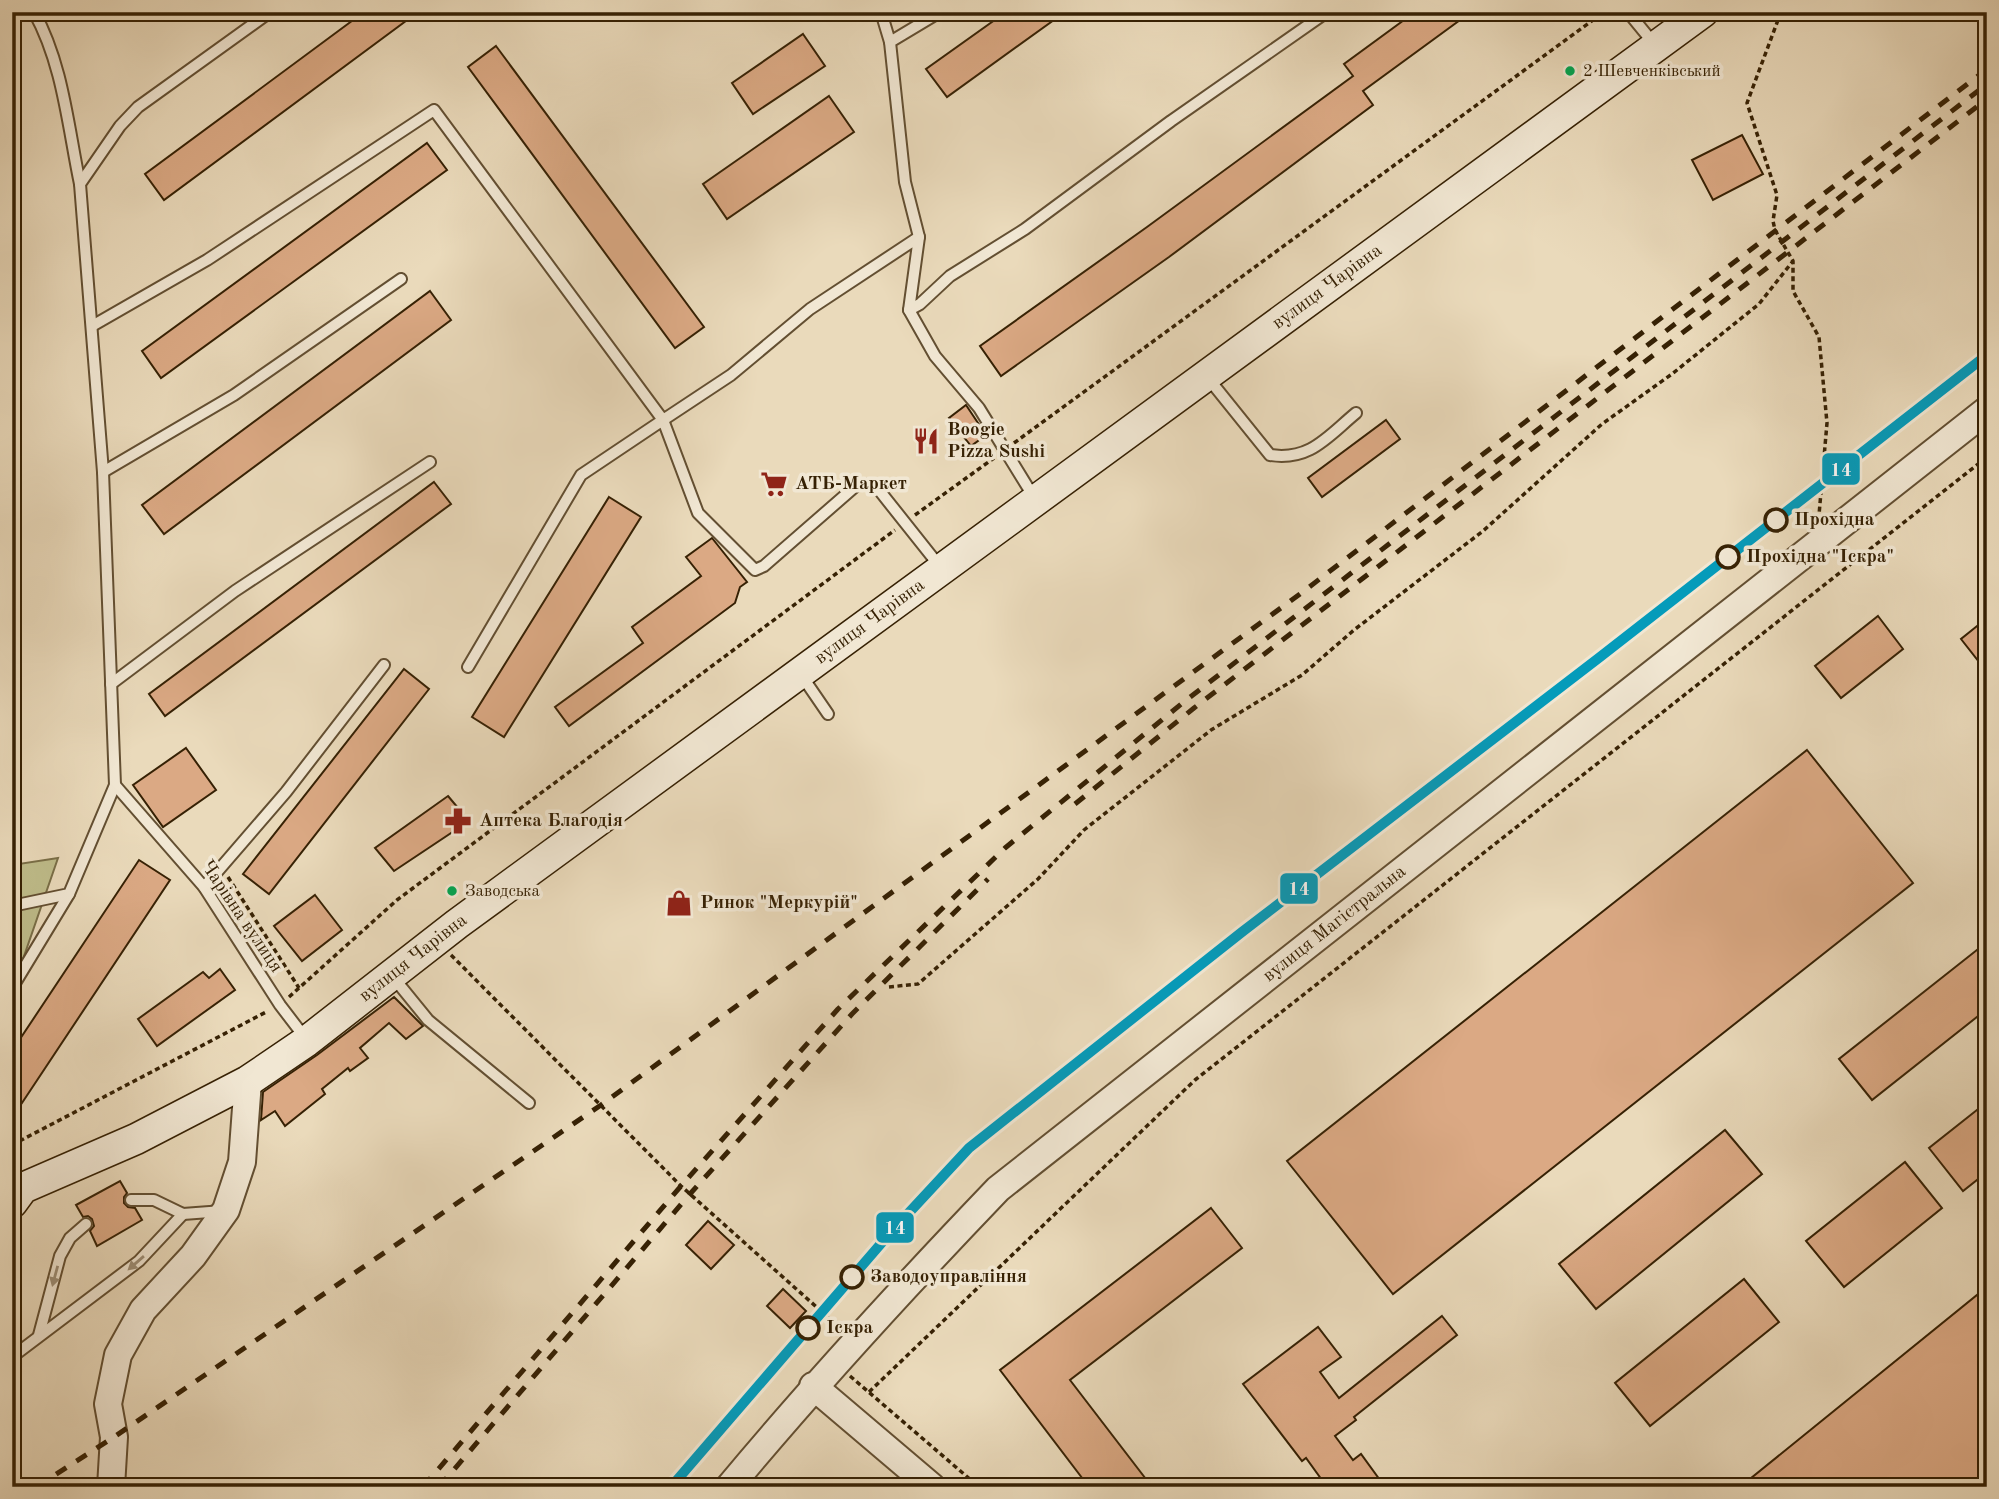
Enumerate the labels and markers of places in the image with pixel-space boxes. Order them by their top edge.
place label: 2 Шевченківський [1583,63,1721,80]
marker: 2 Шевченківський [1563,64,1577,78]
place label: Boogie Pizza Sushi [947,421,1045,462]
restaurant icon: Boogie Pizza Sushi [911,426,941,456]
supermarket icon: АТБ-Маркет [759,469,789,499]
place label: АТБ-Маркет [795,475,907,494]
marker: Прохідна [1764,508,1788,532]
place label: Прохідна [1794,511,1875,530]
marker: Прохідна "Іскра" [1716,545,1740,569]
place label: Прохідна "Іскра" [1746,548,1894,567]
pharmacy icon: Аптека Благодія [443,806,473,836]
place label: Аптека Благодія [479,812,623,831]
place label: Заводська [465,883,540,900]
marker: Заводська [445,884,459,898]
shop icon: Ринок "Меркурій" [664,888,694,918]
place label: Ринок "Меркурій" [700,894,858,913]
marker: Заводоуправління [840,1265,864,1289]
place label: Заводоуправління [870,1268,1027,1287]
marker: Іскра [796,1316,820,1340]
place label: Іскра [826,1319,874,1338]

